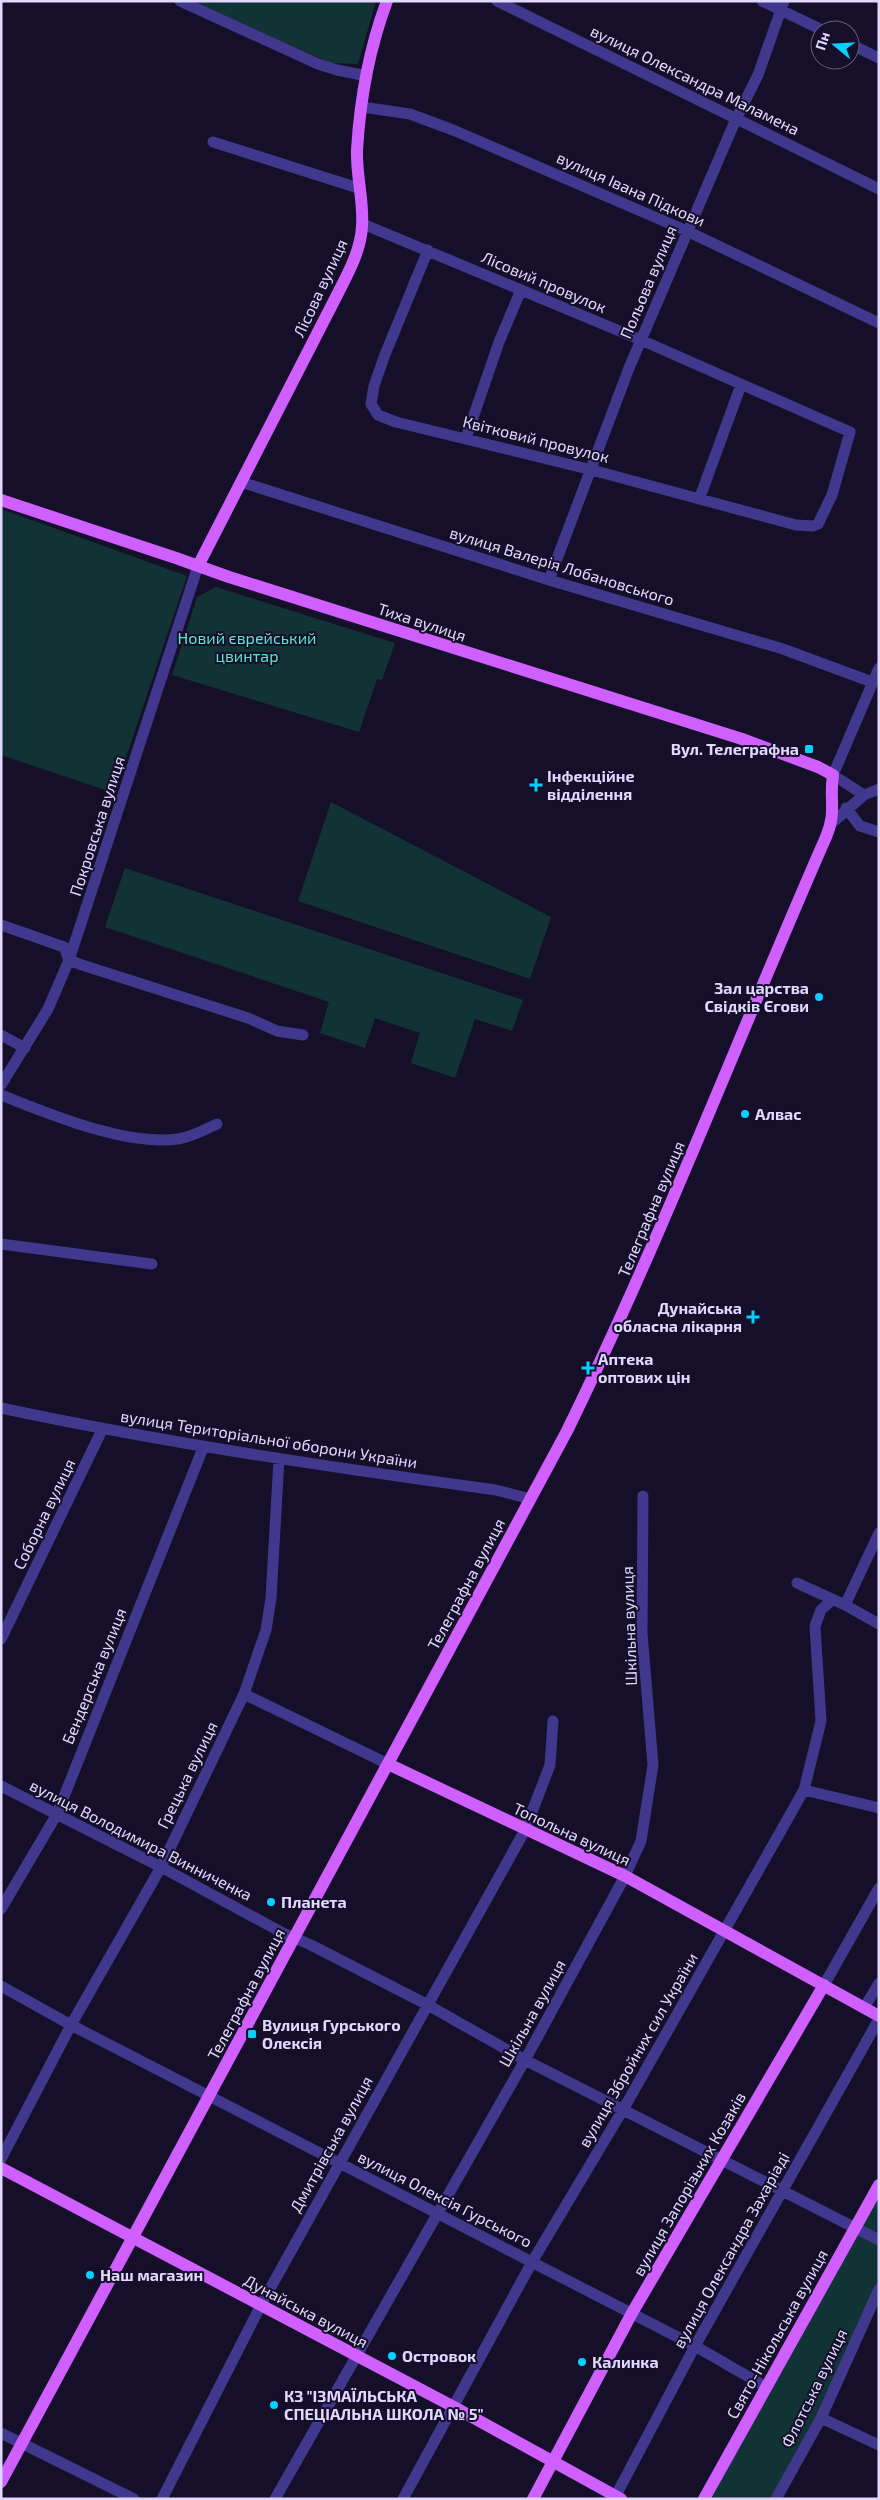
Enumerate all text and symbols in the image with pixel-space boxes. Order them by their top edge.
north arrow [810,20,860,70]
street label: вулиця Олександра Маламена [587,21,803,139]
text: Пн [811,30,833,52]
street label: вулиця Івана Підкови [554,147,708,231]
street label: Польова вулиця [615,223,681,341]
street label: Лісова вулиця [289,236,351,340]
street label: Лісовий провулок [479,247,610,317]
street label: Квітковий провулок [461,411,612,467]
street label: вулиця Валерія Лобановського [447,522,677,610]
street label: Тиха вулиця [375,598,469,646]
park label: Новий єврейський цвинтар [178,628,316,665]
place label: Вул. Телеграфна [671,739,799,758]
marker: Вул. Телеграфна [803,743,815,755]
street label: Покровська вулиця [65,753,129,899]
place label: Інфекційне відділення [547,766,635,803]
marker: Інфекційне відділення [529,778,543,792]
place label: Зал царства Свідків Єгови [704,978,809,1015]
marker: Зал царства Свідків Єгови [813,991,825,1003]
place label: Алвас [755,1104,801,1123]
marker: Алвас [739,1108,751,1120]
street label: Телеграфна вулиця [613,1138,689,1280]
place label: Дунайська обласна лікарня [613,1298,742,1335]
marker: Дунайська обласна лікарня [746,1310,760,1324]
place label: Аптека оптових цін [598,1349,690,1386]
marker: Аптека оптових цін [582,1362,594,1374]
street label: вулиця Територіальної оборони України [119,1406,419,1472]
street label: Соборна вулиця [9,1455,79,1573]
street label: Телеграфна вулиця [423,1515,509,1653]
street label: Шкільна вулиця [617,1566,641,1686]
street label: Бендерська вулиця [58,1605,130,1747]
street label: Грецька вулиця [152,1718,222,1832]
street label: вулиця Володимира Винниченка [27,1775,255,1905]
street label: Топольна вулиця [510,1798,634,1870]
place label: Планета [281,1892,347,1911]
marker: Планета [265,1896,277,1908]
street label: Телеграфна вулиця [203,1925,289,2063]
street label: вулиця Збройних сил України [574,1949,702,2151]
street label: Шкільна вулиця [494,1956,570,2070]
place label: Вулиця Гурського Олексія [262,2015,401,2052]
marker: Вулиця Гурського Олексія [246,2028,258,2040]
street label: Дмитрівська вулиця [285,2072,377,2216]
street label: вулиця Запорізьких Козаків [628,2088,750,2280]
street label: вулиця Олексія Гурського [355,2146,535,2252]
street label: вулиця Олександра Захаріаді [669,2148,793,2352]
street label: Свято-Нікольська вулиця [722,2246,832,2422]
place label: Наш магазин [100,2265,203,2284]
marker: Наш магазин [84,2269,96,2281]
street label: Дунайська вулиця [241,2270,371,2352]
street label: Флотська вулиця [777,2326,851,2450]
place label: Островок [402,2346,476,2365]
marker: Островок [386,2350,398,2362]
place label: Калинка [592,2352,659,2371]
marker: Калинка [576,2356,588,2368]
place label: КЗ "ІЗМАЇЛЬСЬКА СПЕЦІАЛЬНА ШКОЛА № 5" [284,2386,483,2423]
marker: КЗ "ІЗМАЇЛЬСЬКА СПЕЦІАЛЬНА ШКОЛА № 5" [268,2399,280,2411]

